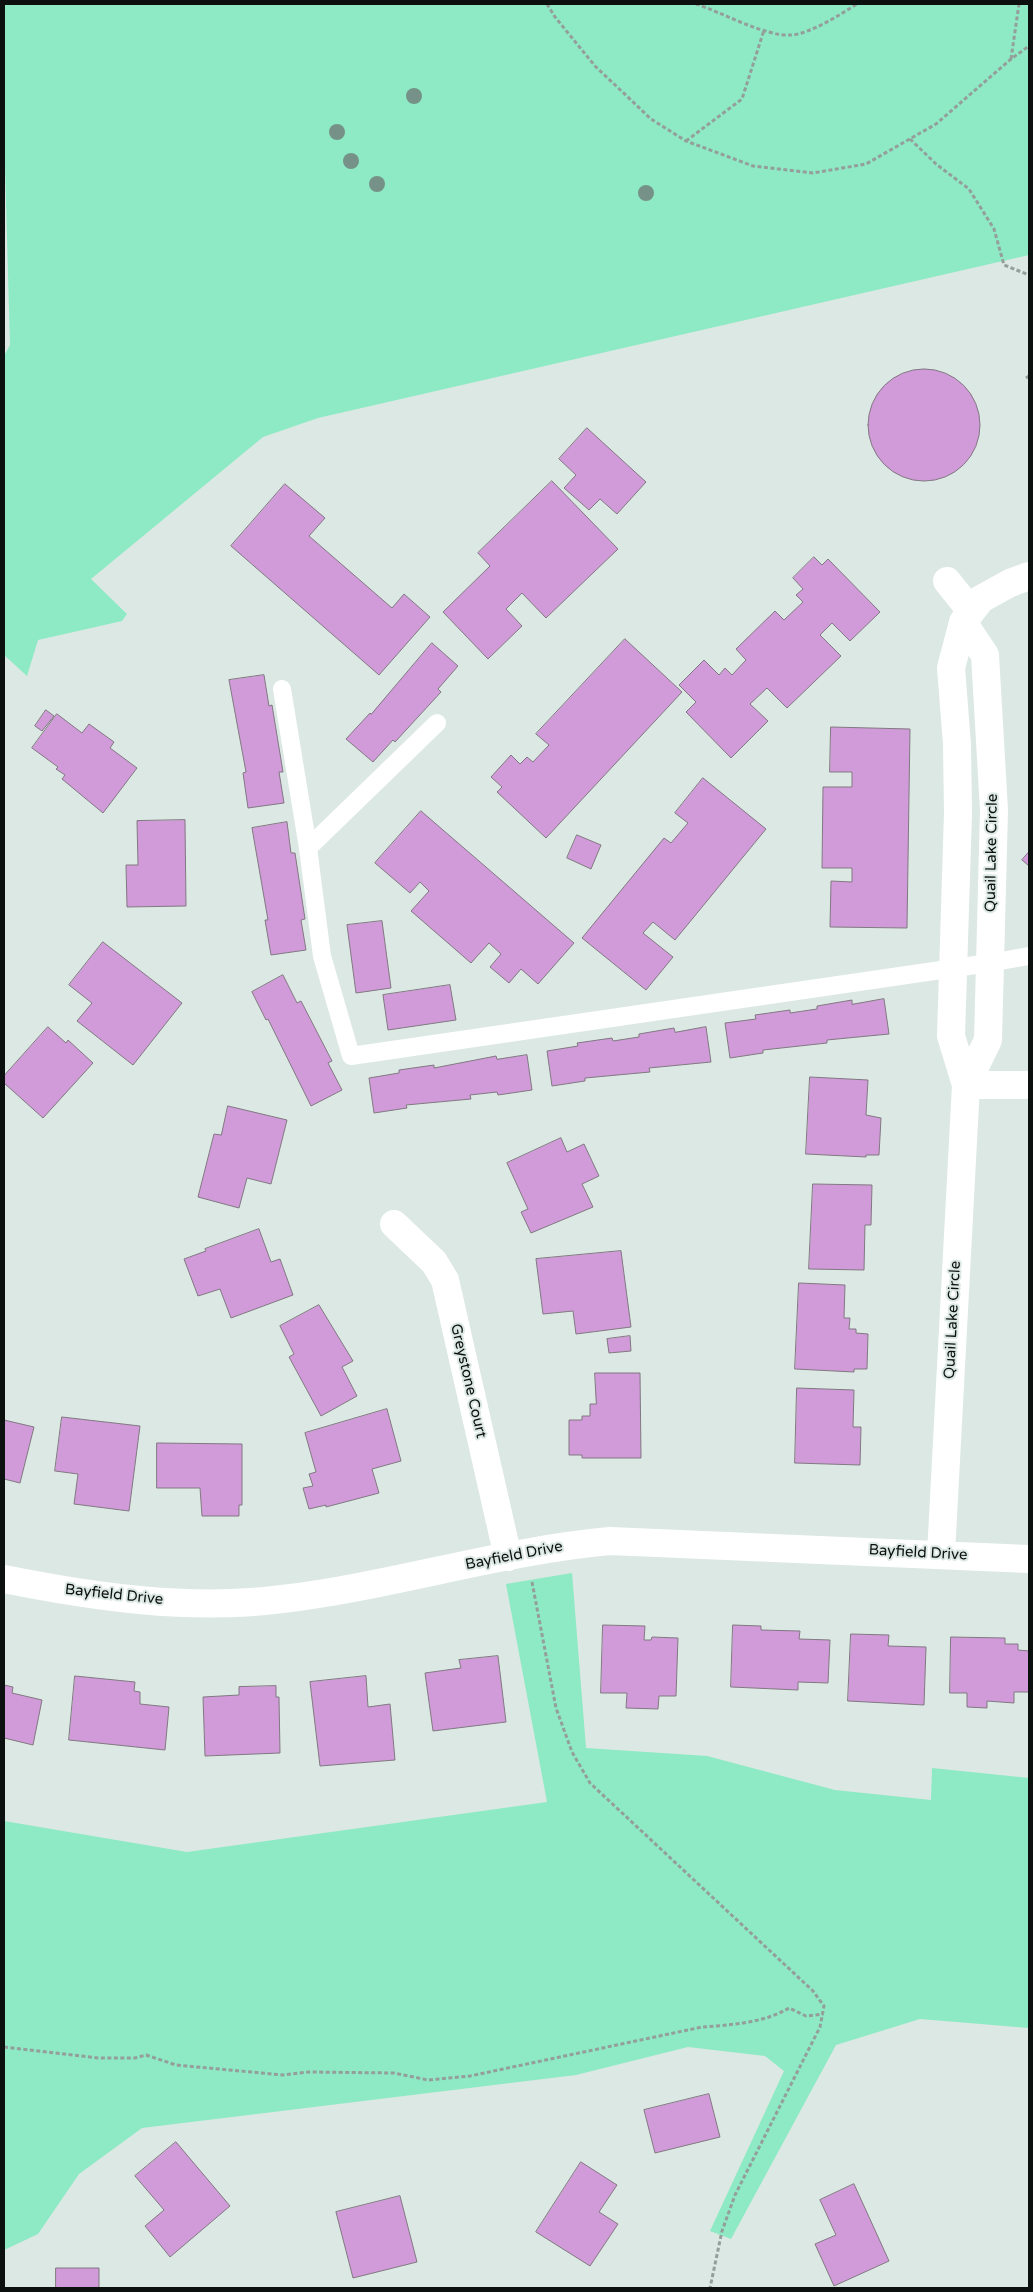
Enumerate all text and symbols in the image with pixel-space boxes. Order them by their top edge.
street label: Quail Lake Circle [982,794,1002,912]
street label: Quail Lake Circle [941,1260,965,1380]
street label: Greystone Court [446,1322,490,1440]
street label: Bayfield Drive [464,1538,564,1574]
street label: Bayfield Drive [868,1541,968,1565]
street label: Bayfield Drive [64,1581,164,1609]

